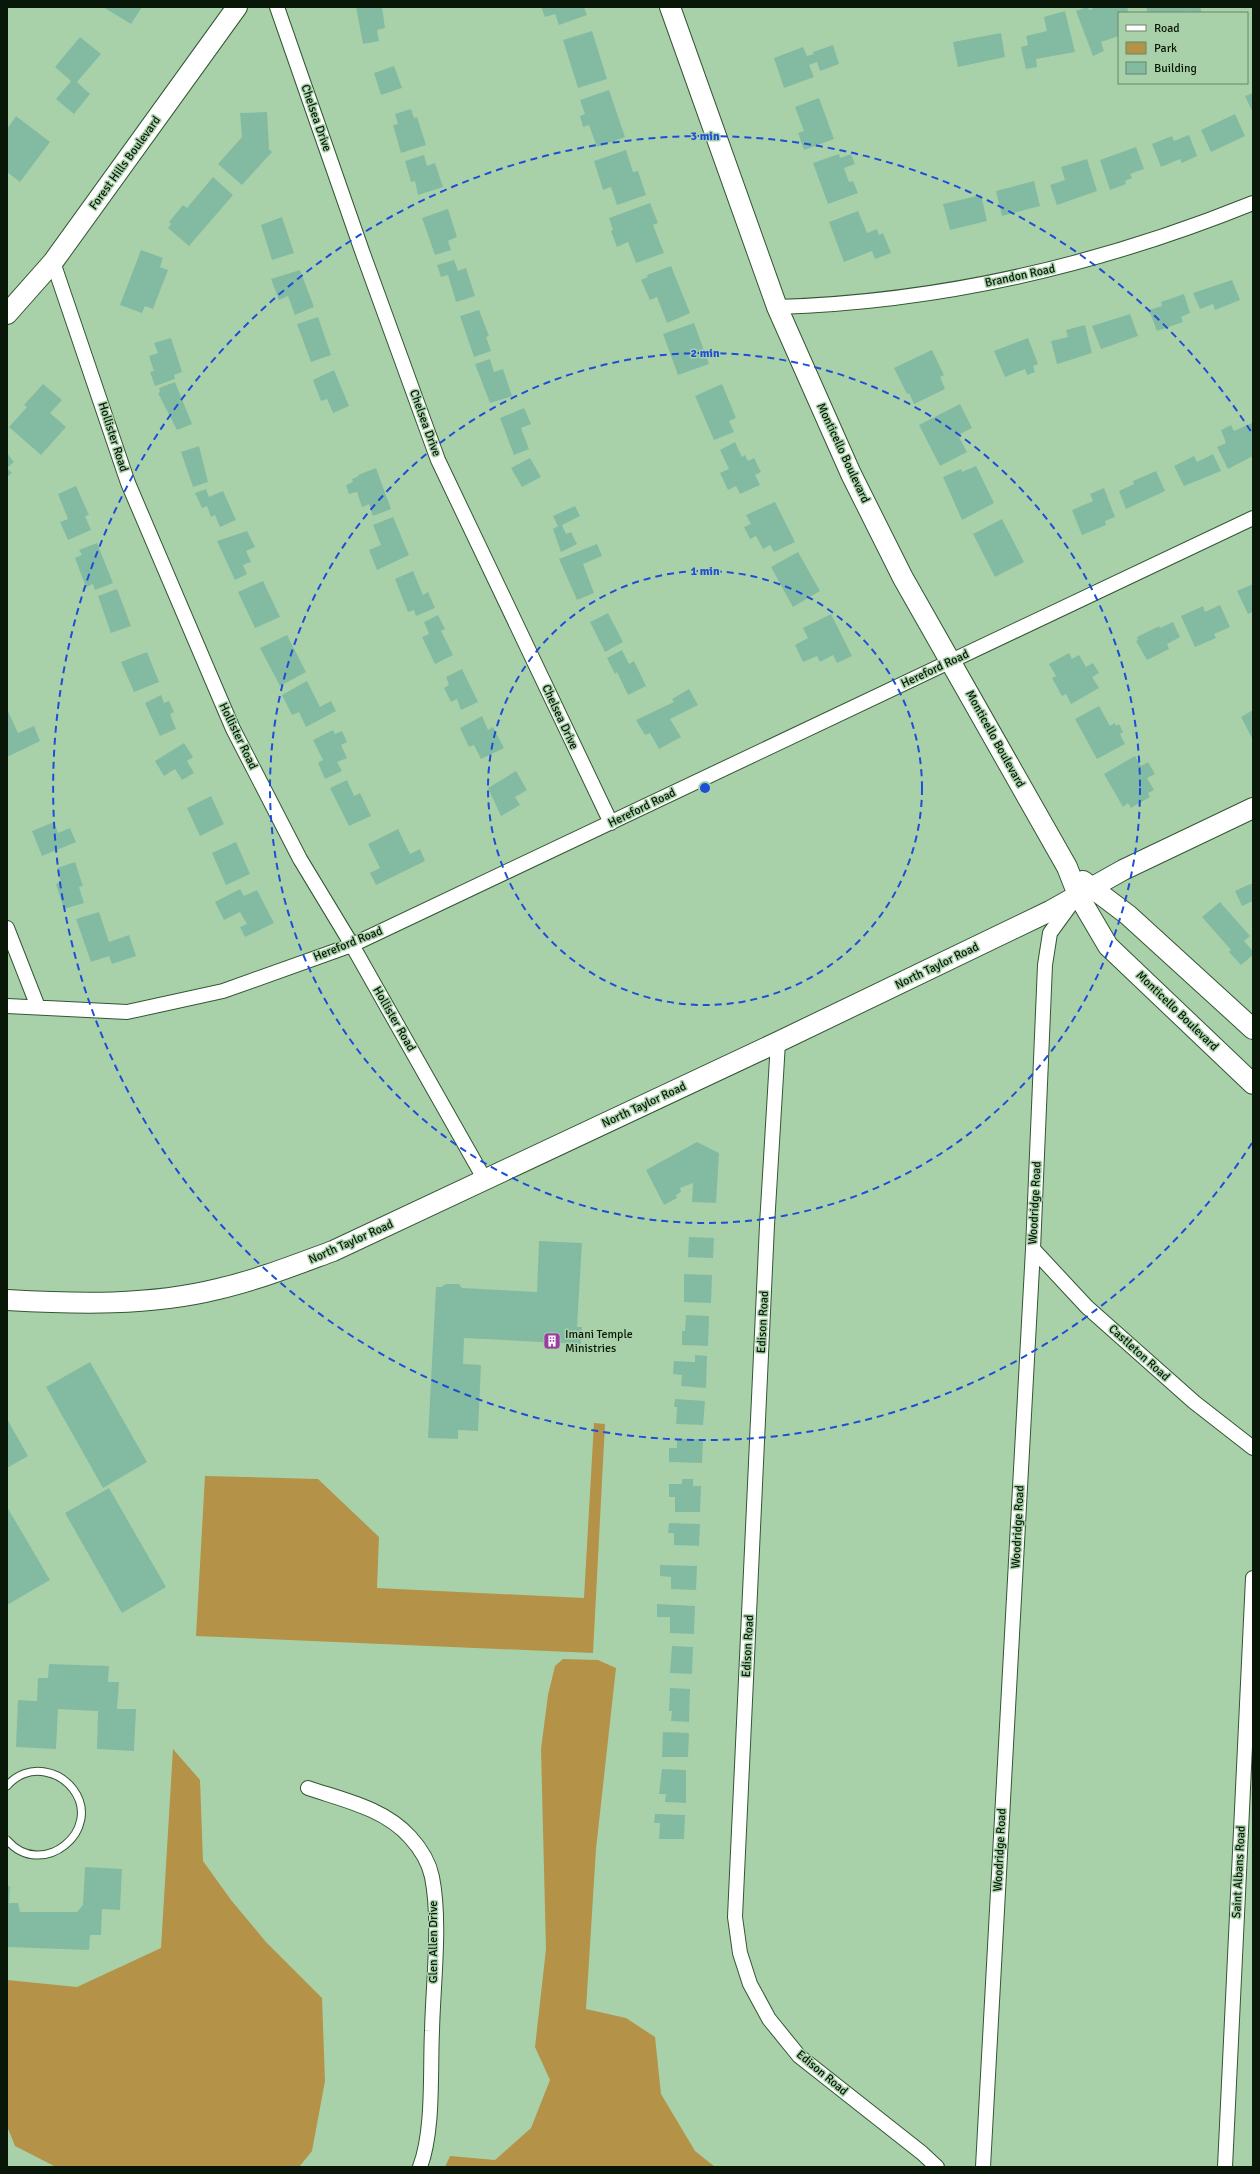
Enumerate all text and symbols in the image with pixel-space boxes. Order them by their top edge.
legend [1118,12,1248,84]
text: Road [1154,21,1180,36]
text: Park [1154,41,1177,56]
text: Building [1154,61,1197,76]
street label: Chelsea Drive [297,82,335,154]
street label: Forest Hills Boulevard [86,113,164,213]
text: 3 min [691,129,720,144]
street label: Brandon Road [983,261,1057,291]
text: 2 min [691,346,720,361]
street label: Chelsea Drive [406,387,444,459]
street label: Hollister Road [95,400,131,474]
street label: Monticello Boulevard [813,401,873,505]
text: 1 min [691,564,720,579]
street label: Hereford Road [899,647,971,691]
street label: Chelsea Drive [538,682,582,752]
street label: Monticello Boulevard [962,688,1028,790]
street label: Hollister Road [215,700,261,772]
centre of rings [698,781,712,795]
street label: Hereford Road [606,785,678,831]
street label: Hereford Road [311,923,385,965]
street label: North Taylor Road [893,939,981,993]
street label: Monticello Boulevard [1133,968,1221,1054]
street label: Hollister Road [369,984,419,1054]
street label: North Taylor Road [599,1079,689,1131]
street label: Woodridge Road [1025,1161,1045,1245]
street label: North Taylor Road [306,1217,396,1267]
street label: Edison Road [754,1290,772,1354]
street label: Castleton Road [1105,1322,1173,1384]
place label: Imani Temple Ministries [565,1327,633,1356]
building icon: Imani Temple Ministries [542,1331,562,1351]
street label: Woodridge Road [1008,1485,1028,1569]
street label: Edison Road [739,1614,757,1678]
street label: Woodridge Road [990,1808,1010,1892]
street label: Saint Albans Road [1229,1825,1249,1919]
street label: Glen Allen Drive [426,1901,441,1983]
street label: Edison Road [793,2047,851,2099]

